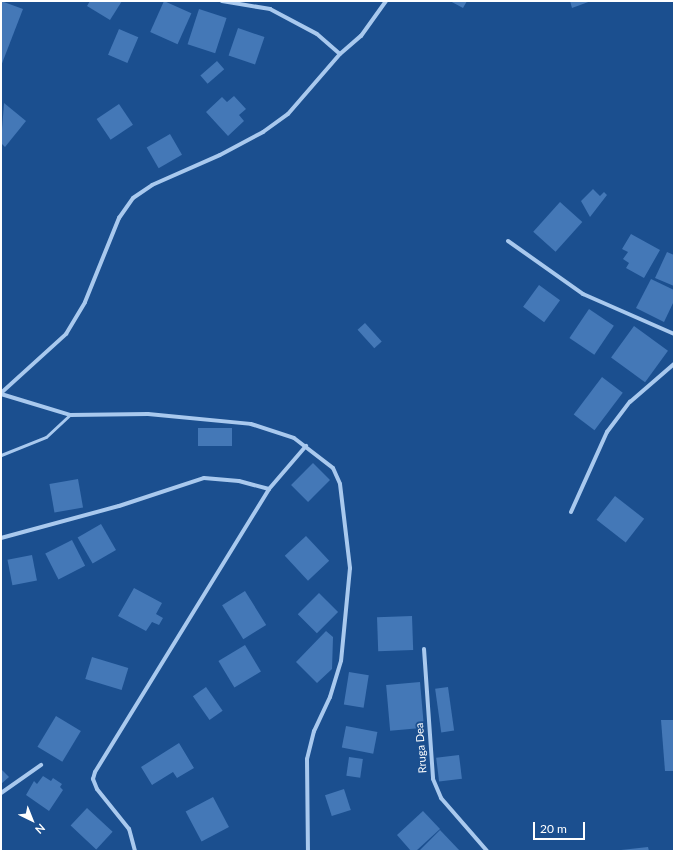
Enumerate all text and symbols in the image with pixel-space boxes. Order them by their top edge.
street label: Rruga Dea [413,722,429,774]
north arrow [12,800,52,840]
scale bar [535,814,587,840]
text: N [33,821,48,837]
text: 20 m [540,821,567,836]

